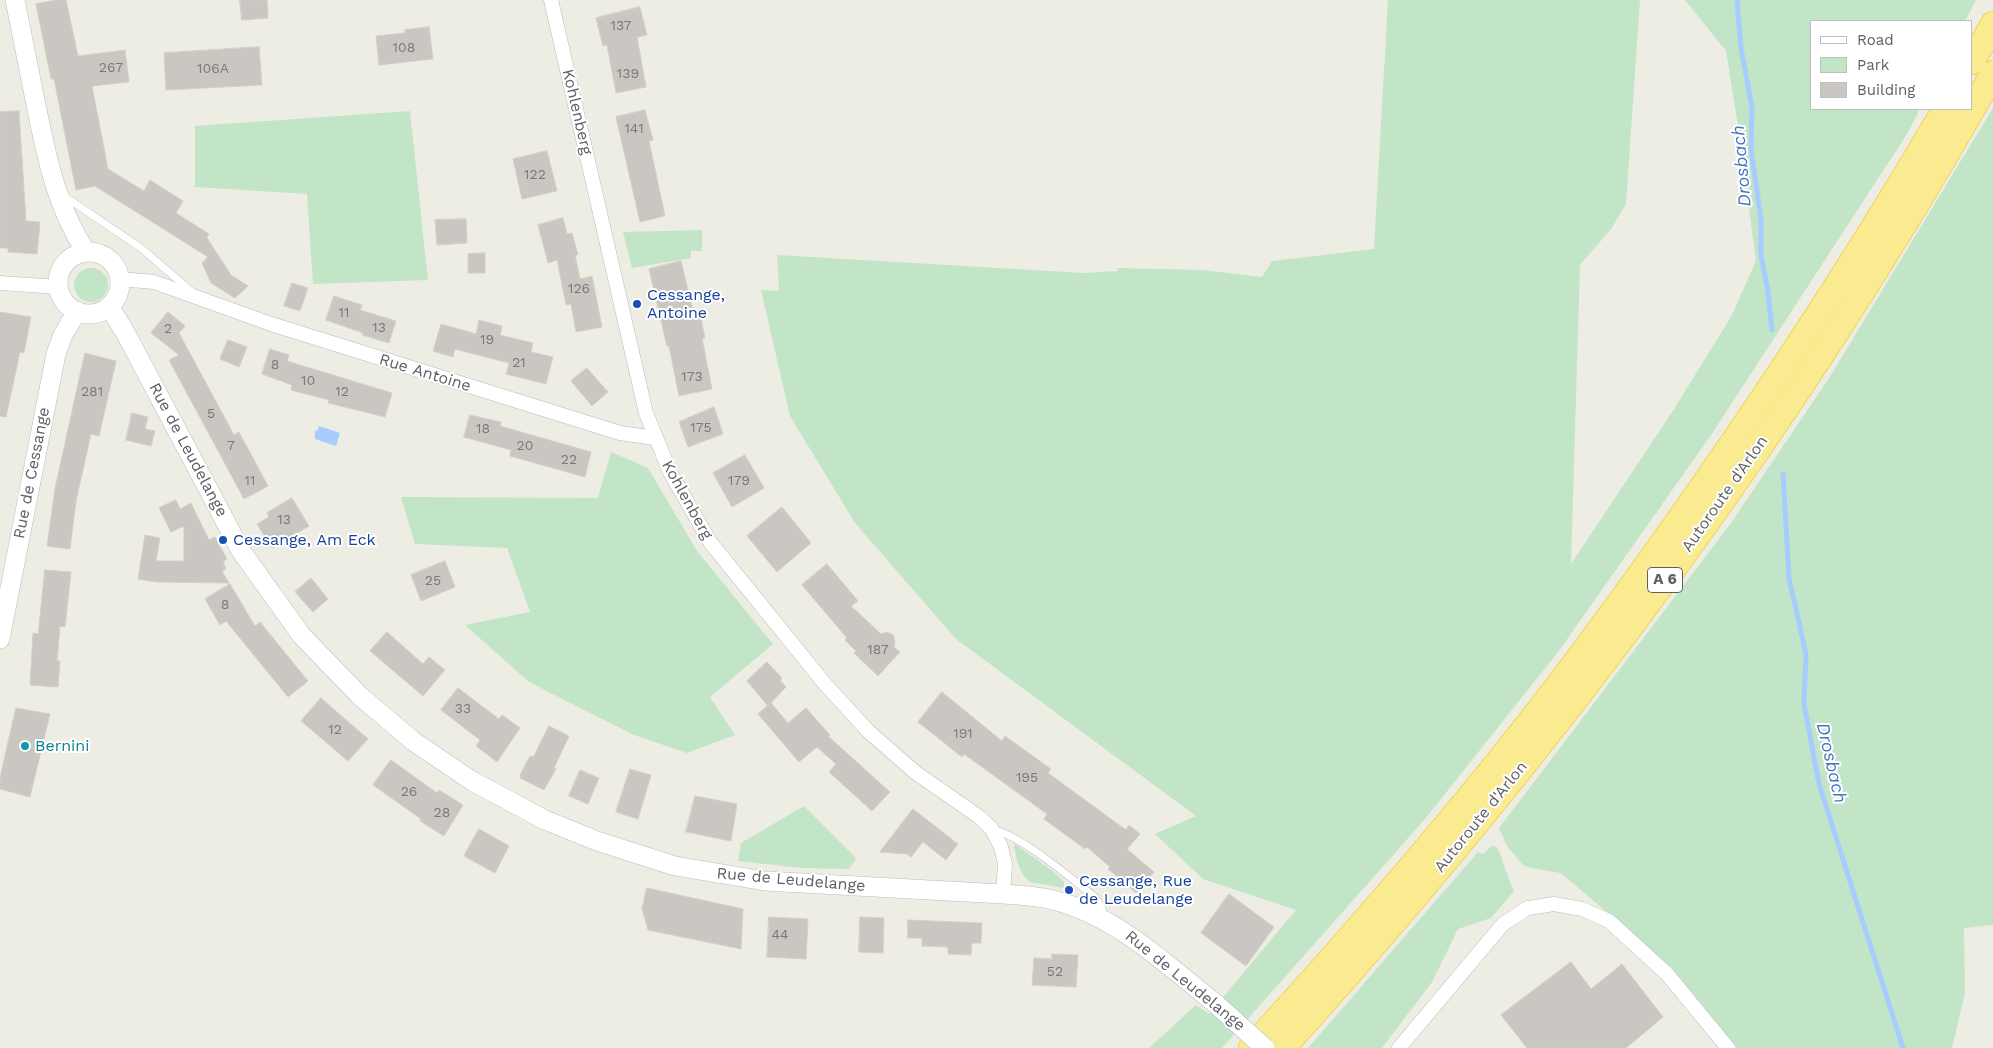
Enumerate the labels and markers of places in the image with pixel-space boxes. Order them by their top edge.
place label: Cessange, Antoine [647,285,725,323]
marker: Cessange, Antoine [631,298,643,310]
place label: Cessange, Am Eck [233,530,376,550]
marker: Cessange, Am Eck [217,534,229,546]
place label: Bernini [35,736,90,756]
marker: Bernini [19,740,31,752]
place label: Cessange, Rue de Leudelange [1079,871,1193,909]
marker: Cessange, Rue de Leudelange [1063,884,1075,896]

